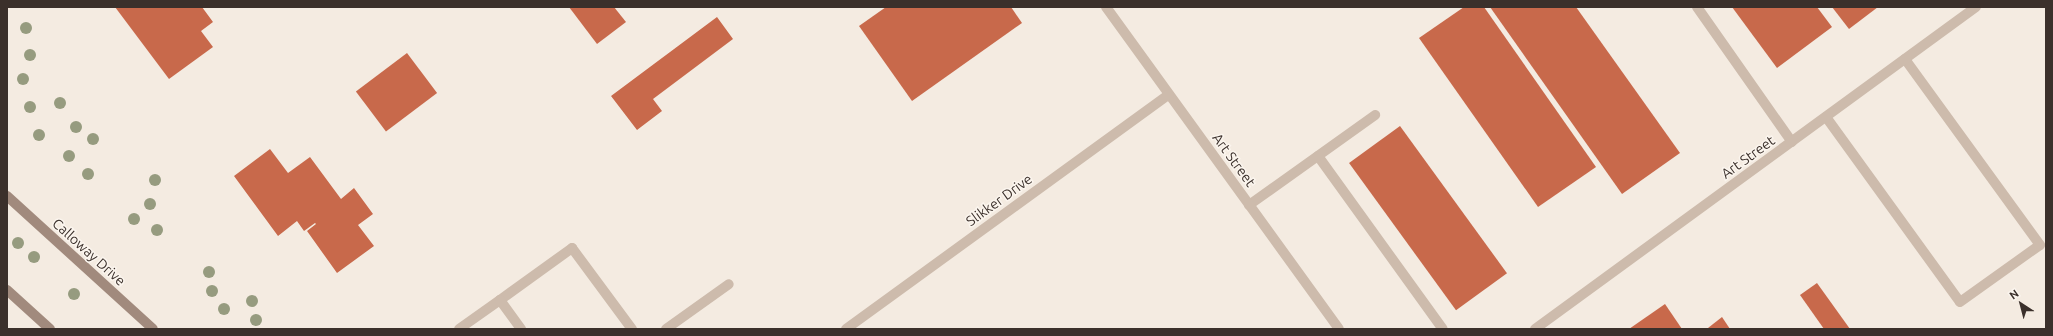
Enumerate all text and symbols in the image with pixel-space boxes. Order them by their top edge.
street label: Art Street [1209,130,1259,190]
street label: Art Street [1718,132,1778,182]
street label: Slikker Drive [963,170,1035,230]
street label: Calloway Drive [49,215,129,289]
north arrow [2001,284,2041,324]
text: N [2007,287,2021,302]

